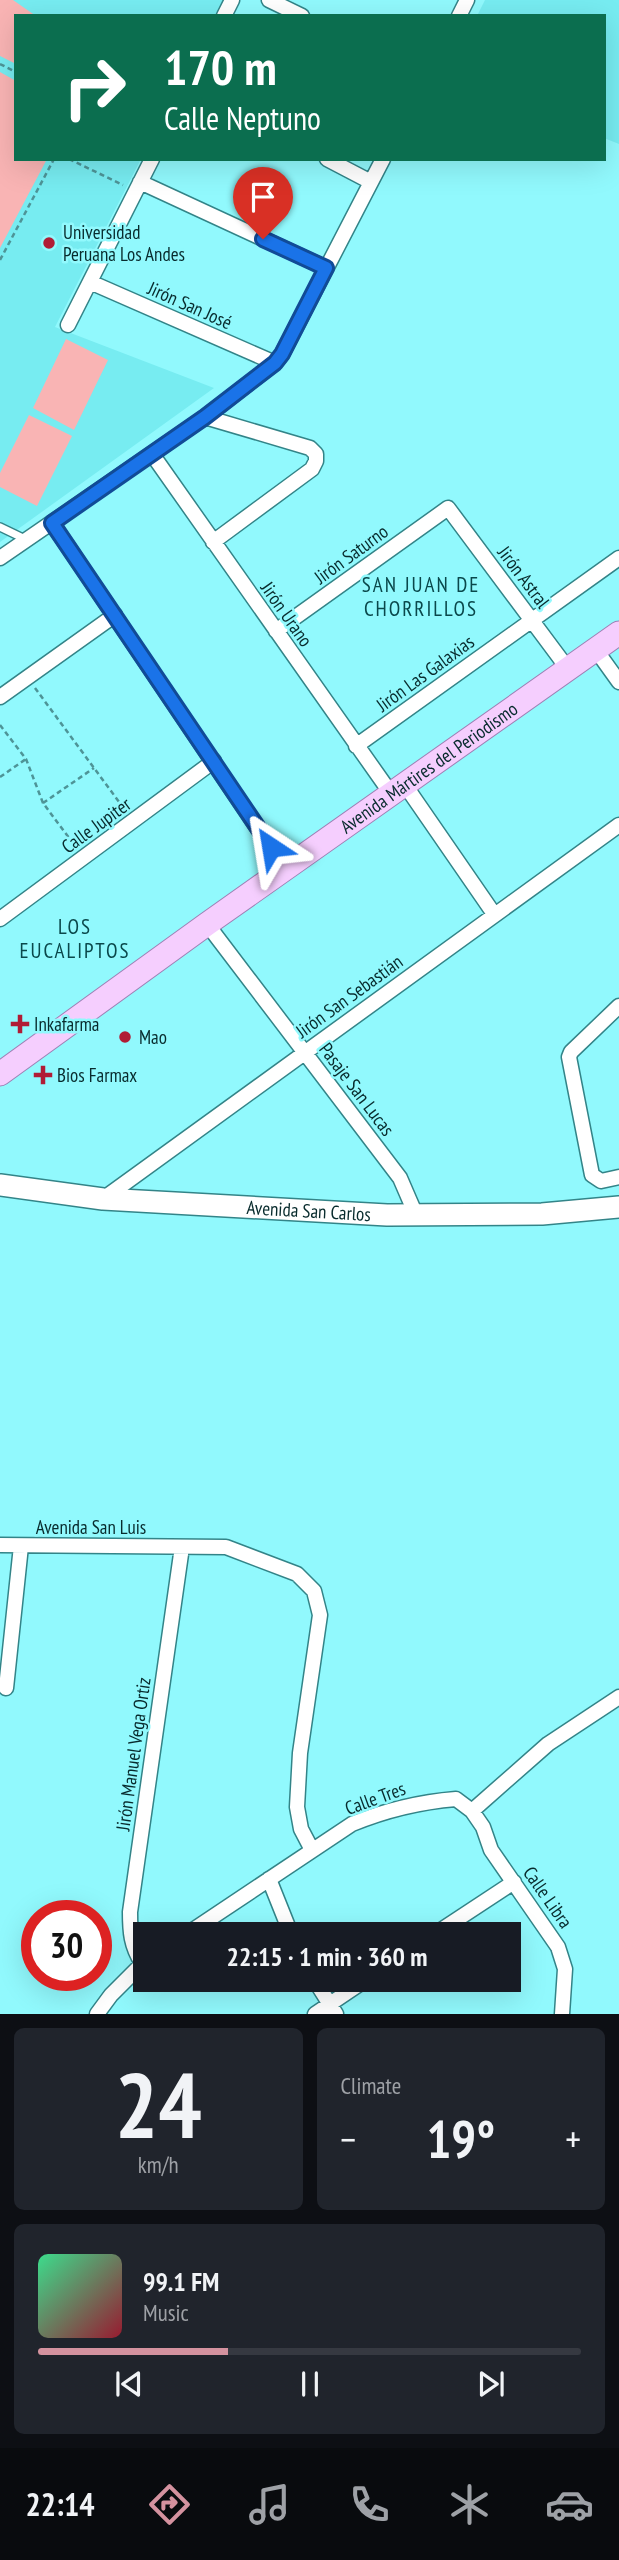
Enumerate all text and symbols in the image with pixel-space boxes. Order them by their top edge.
text: 170 m [164,35,277,99]
icon: right [49,42,140,133]
text: Calle Neptuno [164,97,321,139]
pin [233,167,293,239]
icon: arrive [244,178,282,216]
place label: Universidad Peruana Los Andes [63,220,185,266]
marker: Universidad Peruana Los Andes [41,235,57,251]
street label: Jirón San José [143,275,236,334]
street label: Jirón Saturno [309,519,393,589]
street label: Jirón Astral [492,540,556,613]
district label: SAN JUAN DE CHORRILLOS [362,571,480,622]
street label: Jirón Urano [255,576,318,651]
street label: Jirón Las Galaxias [371,629,479,717]
street label: Avenida Mártires del Periodismo [335,697,522,838]
street label: Calle Jupiter [57,791,136,858]
position arrow [234,810,308,884]
district label: LOS EUCALIPTOS [20,913,130,964]
street label: Jirón San Sebastián [290,949,407,1043]
place label: Inkafarma [34,1012,99,1036]
marker: Inkafarma [12,1016,28,1032]
place label: Mao [139,1025,167,1049]
marker: Mao [117,1029,133,1045]
street label: Pasaje San Lucas [314,1038,400,1140]
place label: Bios Farmax [57,1063,137,1087]
marker: Bios Farmax [35,1067,51,1083]
street label: Avenida San Carlos [246,1195,372,1226]
street label: Avenida San Luis [36,1515,146,1539]
street label: Jirón Manuel Vega Ortiz [110,1676,156,1833]
street label: Calle Tres [341,1776,409,1820]
street label: Calle Libra [518,1862,578,1932]
speed limit sign: 30 [21,1900,112,1991]
text: 22:15 · 1 min · 360 m [227,1940,427,1973]
text: 24 [115,2045,202,2163]
text: Climate [341,2071,401,2100]
text: 19° [426,2105,495,2172]
text: − [341,2114,356,2163]
text: + [565,2114,581,2163]
text: km/h [138,2150,179,2179]
text: 99.1 FM [143,2265,219,2298]
text: Music [143,2298,189,2327]
icon: previous [110,2365,148,2403]
icon: pause [291,2365,329,2403]
icon: next [472,2365,510,2403]
icon: directions [145,2480,194,2529]
icon: music [245,2480,294,2529]
icon: phone [345,2480,394,2529]
icon: climate [445,2480,494,2529]
icon: car [545,2480,594,2529]
text: 22:14 [25,2483,95,2525]

